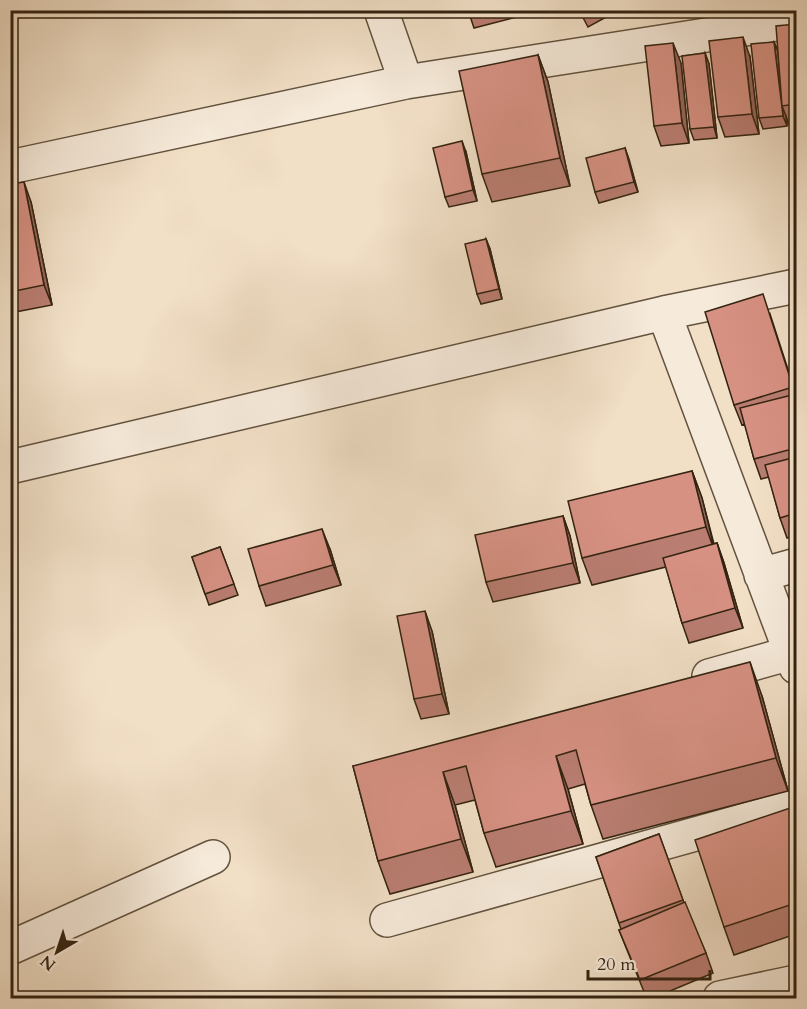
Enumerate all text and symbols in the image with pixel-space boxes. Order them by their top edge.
north arrow [27,922,87,982]
scale bar [588,943,710,981]
text: N [36,950,61,976]
text: 20 m [597,952,636,977]

